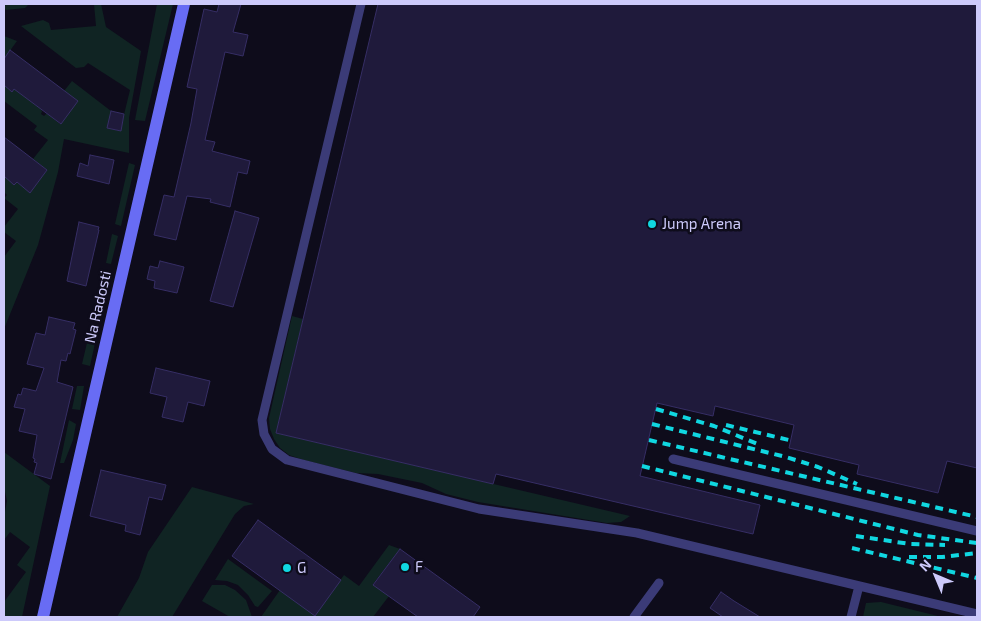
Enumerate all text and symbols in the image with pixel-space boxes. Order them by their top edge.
place label: Jump Arena [662,215,741,233]
marker: Jump Arena [646,218,658,230]
street label: Na Radosti [81,269,115,345]
north arrow [911,551,961,601]
text: N [915,555,935,575]
place label: F [415,558,423,576]
place label: G [297,559,306,577]
marker: F [399,561,411,573]
marker: G [281,562,293,574]

